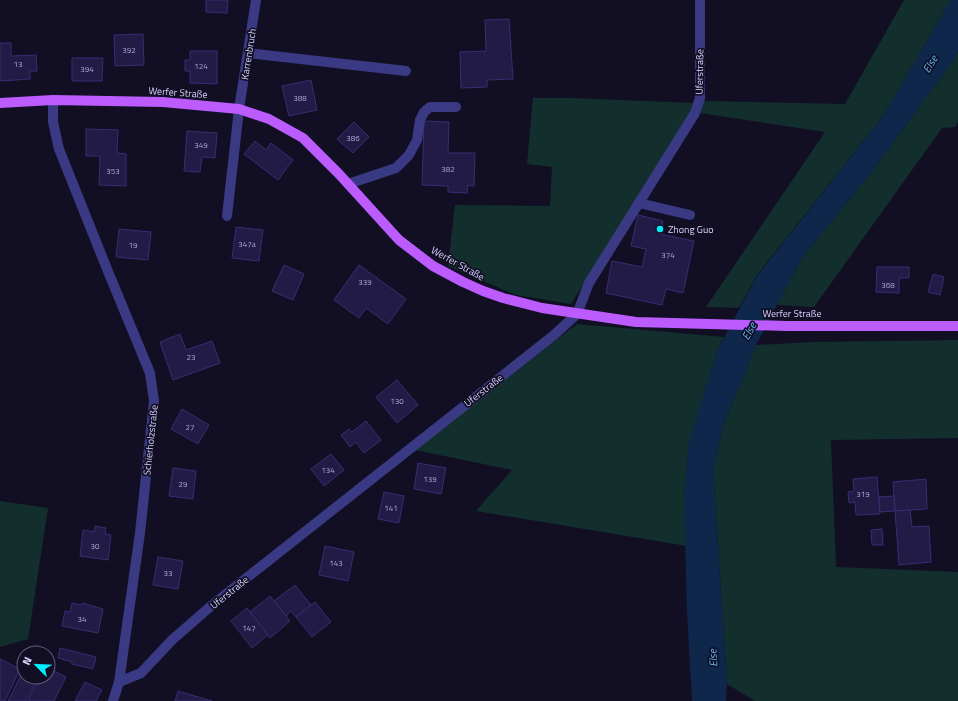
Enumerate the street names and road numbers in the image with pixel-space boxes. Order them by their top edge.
street label: Karrenbruch [237,27,260,81]
street label: Uferstraße [692,49,707,95]
street label: Werfer Straße [148,83,208,102]
street label: Werfer Straße [428,243,487,284]
street label: Werfer Straße [762,306,822,321]
street label: Uferstraße [461,370,506,410]
street label: Schierholzstraße [139,404,162,476]
street label: Uferstraße [207,572,252,613]

